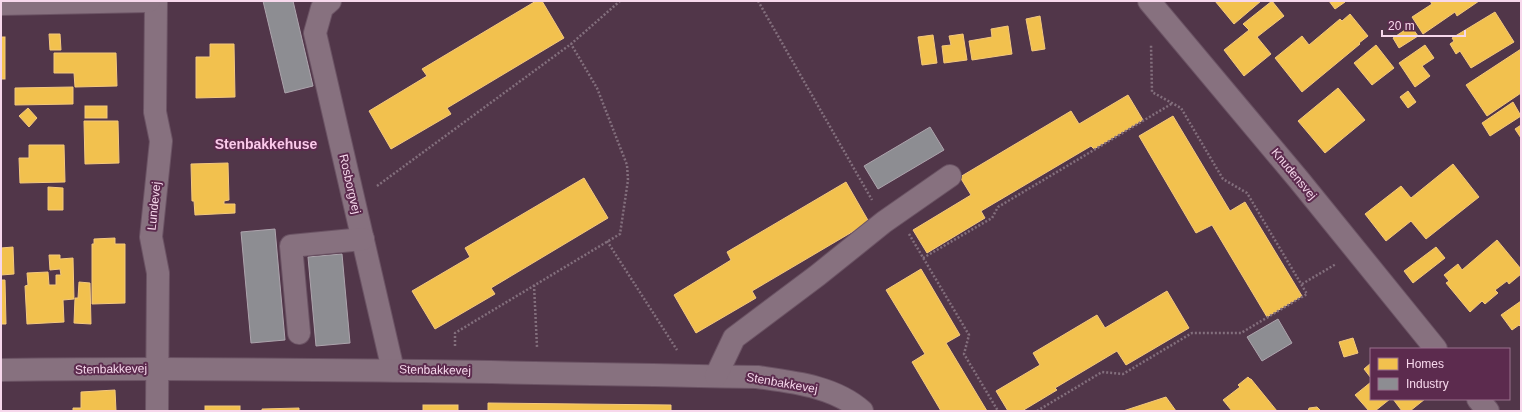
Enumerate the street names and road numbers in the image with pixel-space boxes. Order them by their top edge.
street label: Knudensvej [1268,145,1320,203]
street label: Rosborgvej [336,153,364,215]
street label: Lundevej [144,181,164,231]
street label: Stenbakkevej [75,361,147,377]
street label: Stenbakkevej [399,362,471,378]
street label: Stenbakkevej [745,370,819,396]

